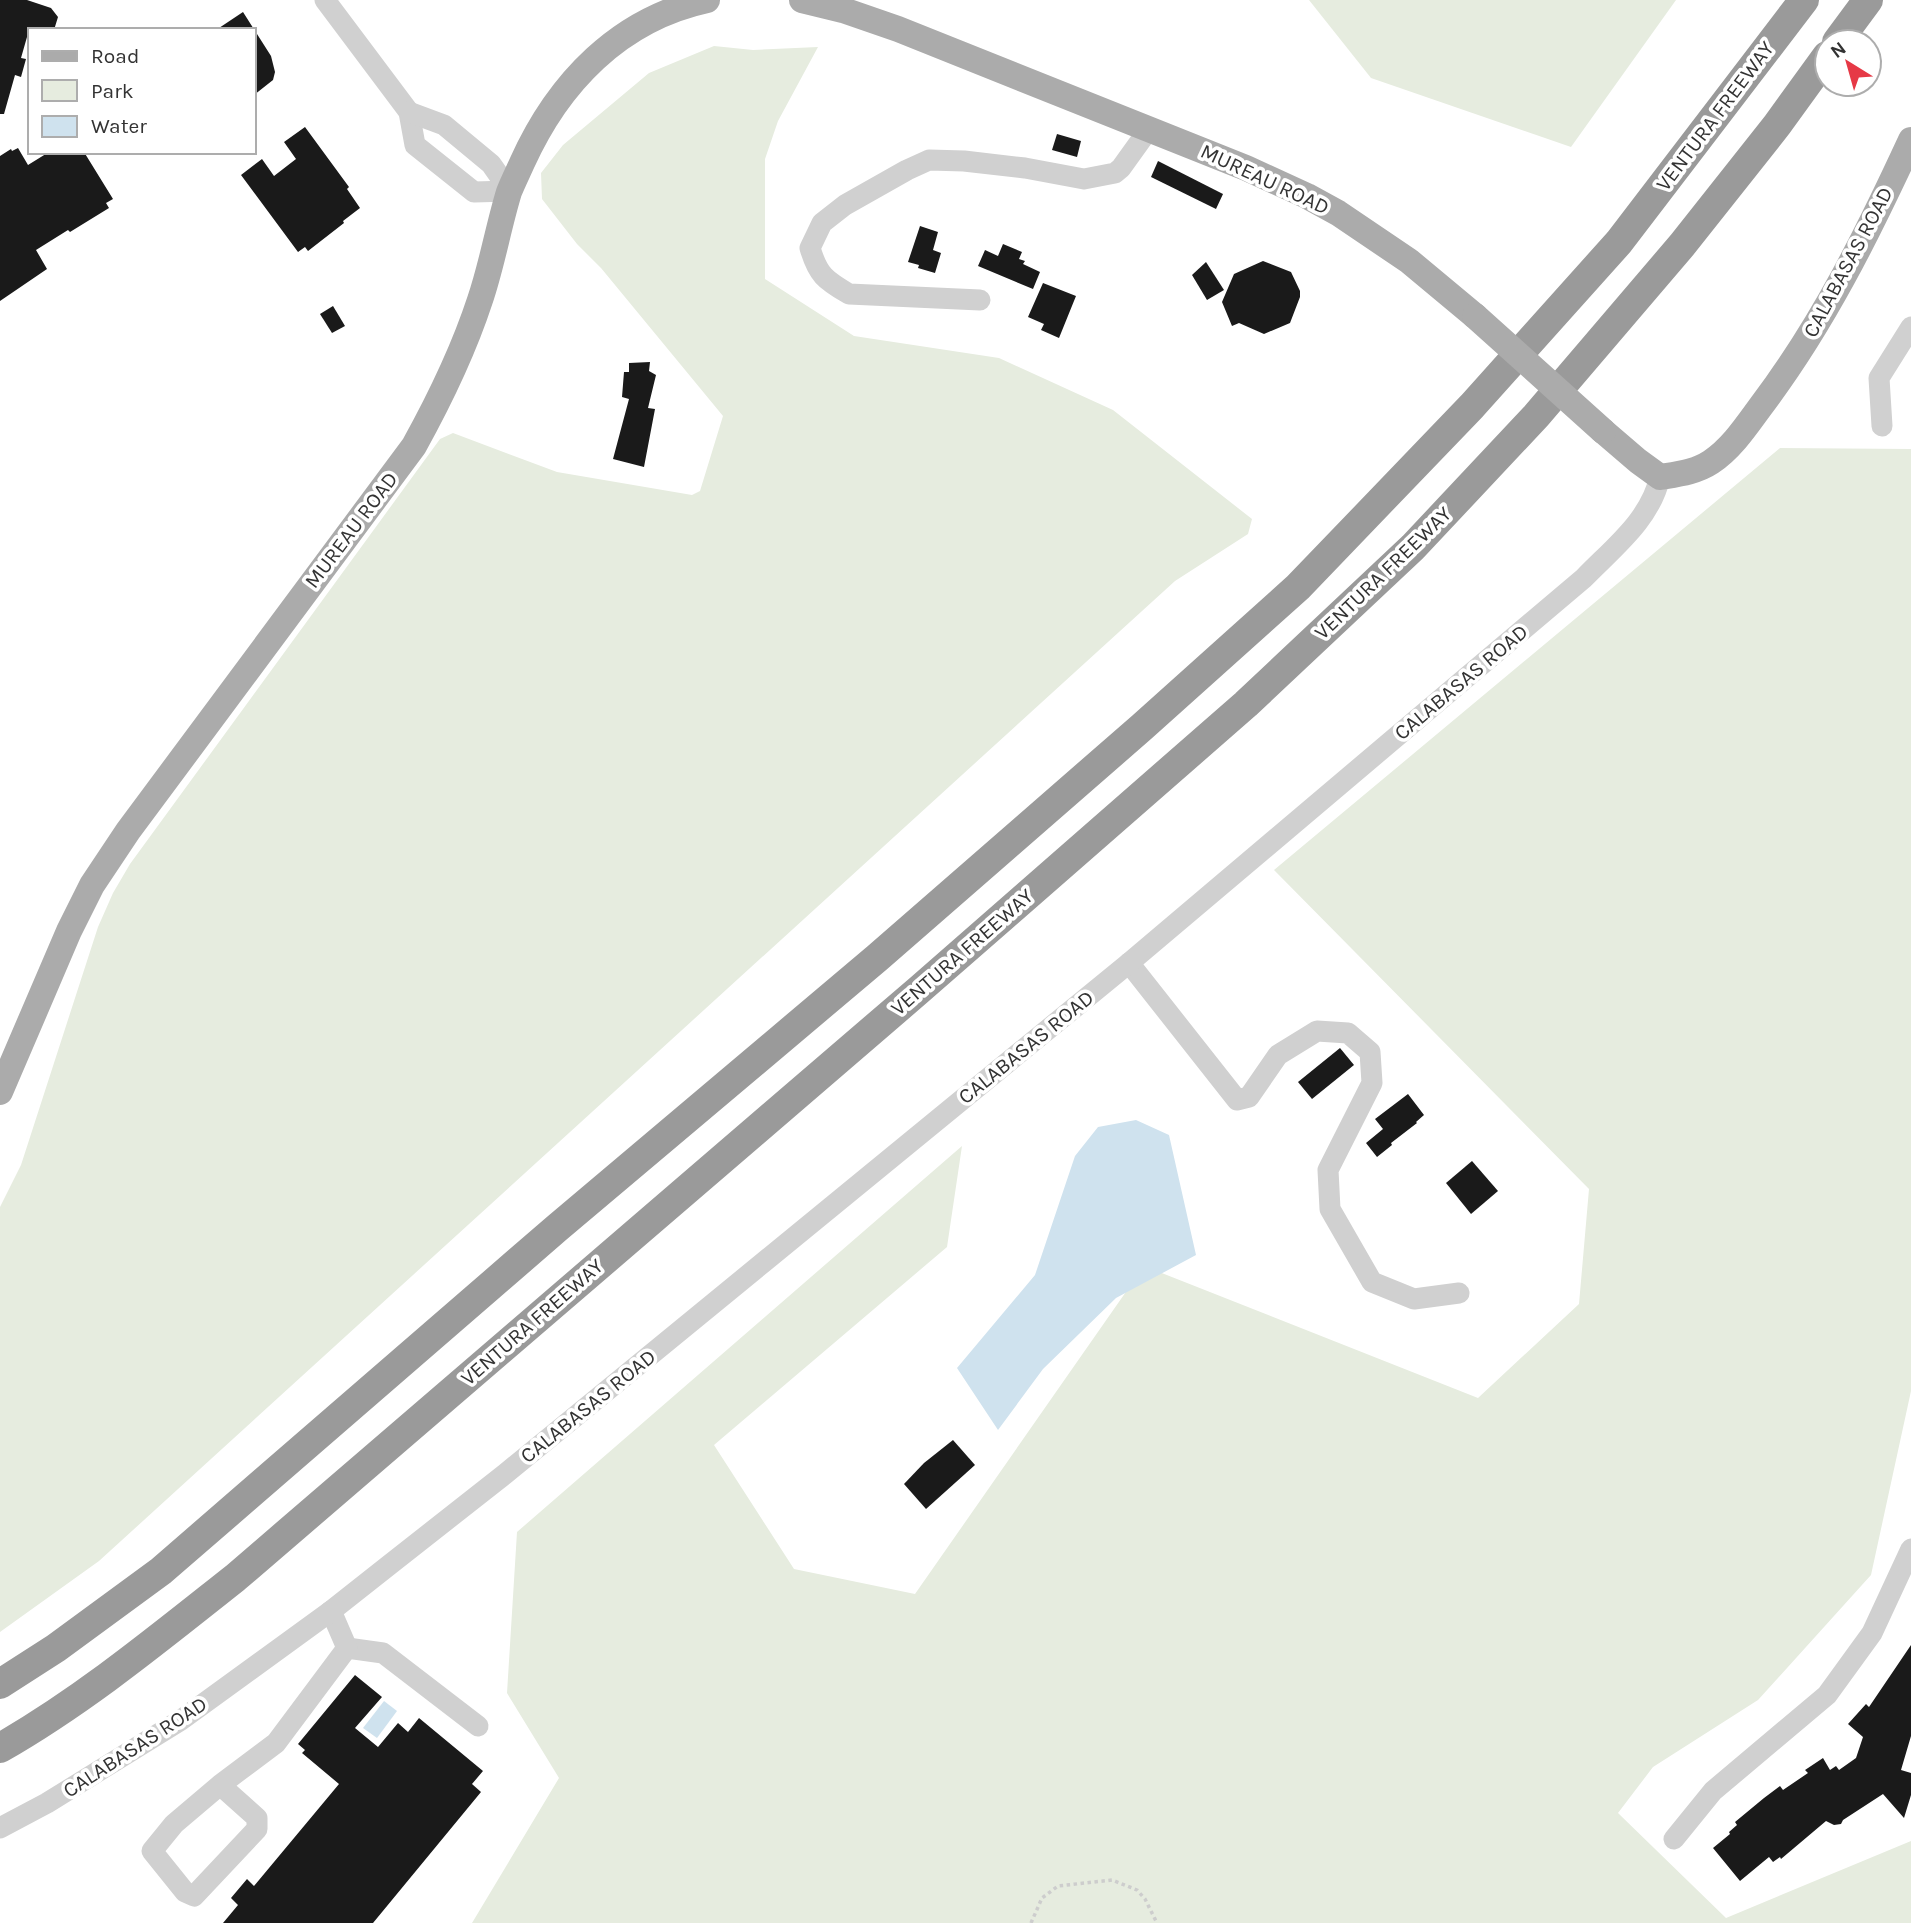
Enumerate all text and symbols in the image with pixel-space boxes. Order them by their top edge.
legend [28,28,256,154]
north arrow [1813,28,1883,98]
street label: VENTURA FREEWAY [1651,36,1779,195]
text: N [1826,37,1850,63]
text: Road [91,44,139,68]
text: Park [91,79,134,103]
text: Water [91,114,147,138]
street label: MUREAU ROAD [1197,139,1333,219]
street label: CALABASAS ROAD [1798,183,1898,341]
street label: MUREAU ROAD [300,467,402,593]
street label: VENTURA FREEWAY [1310,501,1457,644]
street label: CALABASAS ROAD [1389,619,1533,745]
street label: VENTURA FREEWAY [886,883,1038,1020]
street label: CALABASAS ROAD [954,985,1098,1109]
street label: VENTURA FREEWAY [456,1253,608,1390]
street label: CALABASAS ROAD [516,1344,660,1468]
street label: CALABASAS ROAD [59,1692,211,1802]

